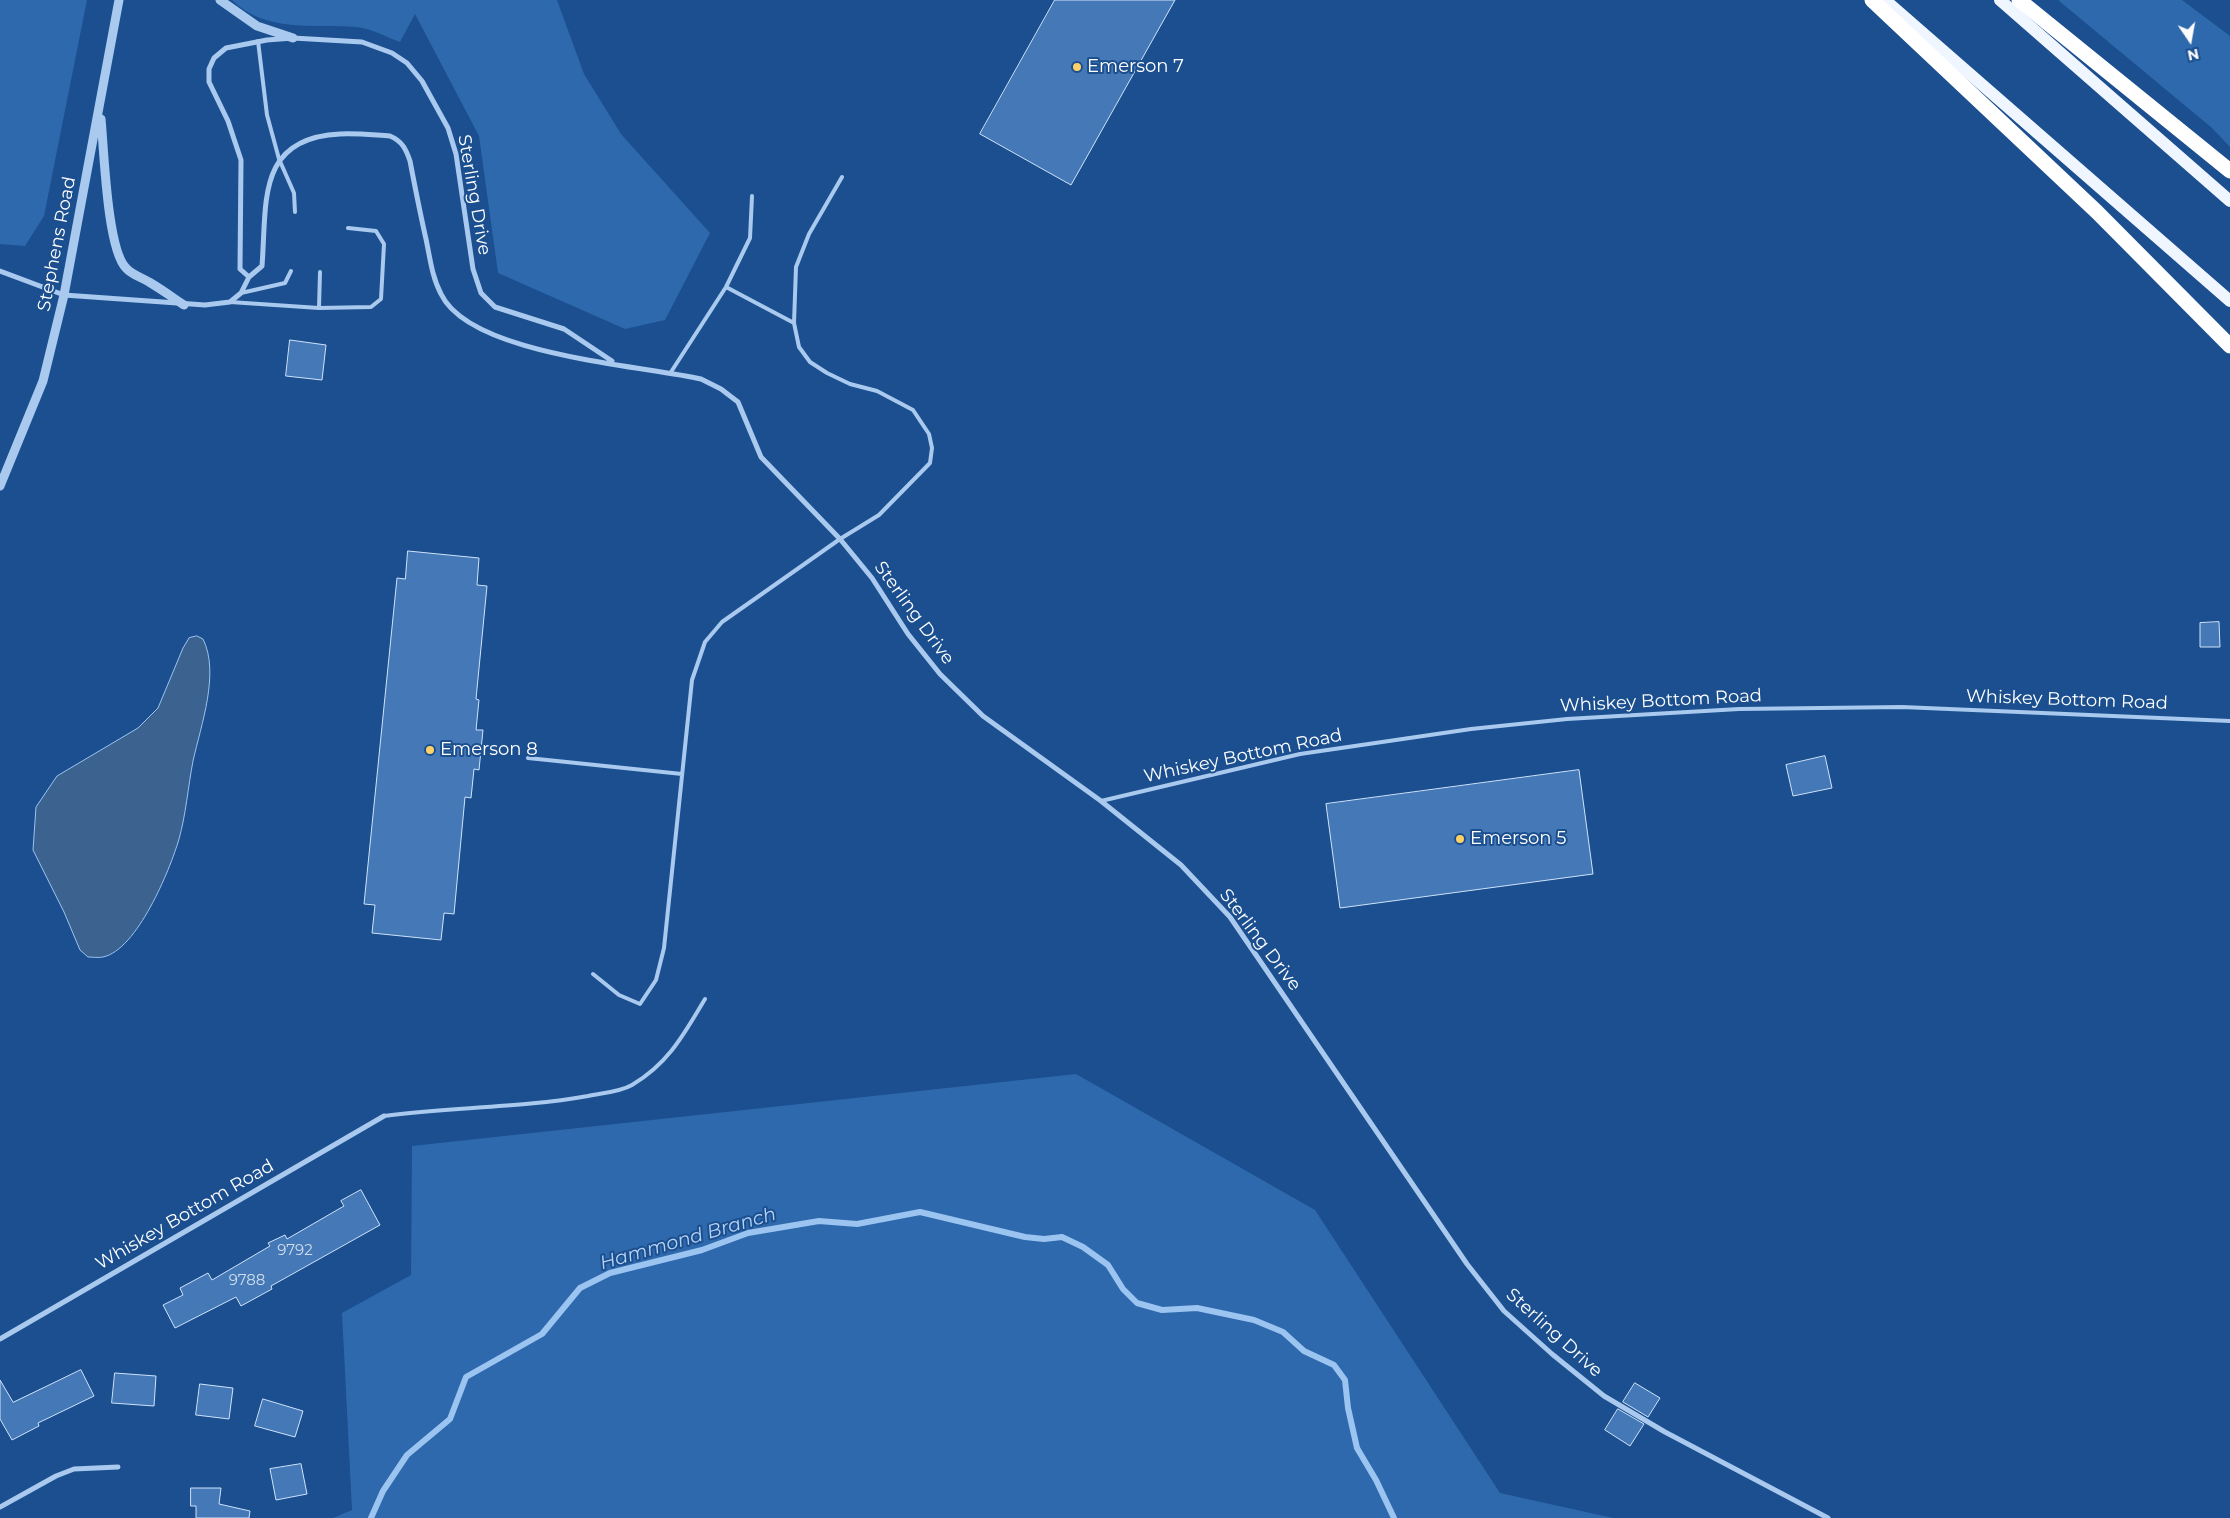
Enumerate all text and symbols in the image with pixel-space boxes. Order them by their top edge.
north arrow [2165,15,2215,65]
text: N [2186,45,2201,65]
place label: Emerson 7 [1087,56,1184,78]
marker: Emerson 7 [1071,61,1083,73]
street label: Sterling Drive [453,133,495,257]
street label: Stephens Road [33,175,81,313]
street label: Sterling Drive [869,557,959,669]
street label: Whiskey Bottom Road [1560,685,1762,717]
street label: Whiskey Bottom Road [1966,686,2168,714]
street label: Whiskey Bottom Road [1142,724,1344,788]
place label: Emerson 8 [440,739,538,761]
marker: Emerson 8 [424,744,436,756]
place label: Emerson 5 [1470,828,1566,850]
marker: Emerson 5 [1454,833,1466,845]
street label: Sterling Drive [1215,885,1305,995]
street label: Whiskey Bottom Road [92,1155,278,1275]
water label: Hammond Branch [597,1203,779,1275]
house number: 9792 [277,1242,313,1260]
house number: 9788 [229,1272,265,1290]
street label: Sterling Drive [1501,1284,1607,1382]

